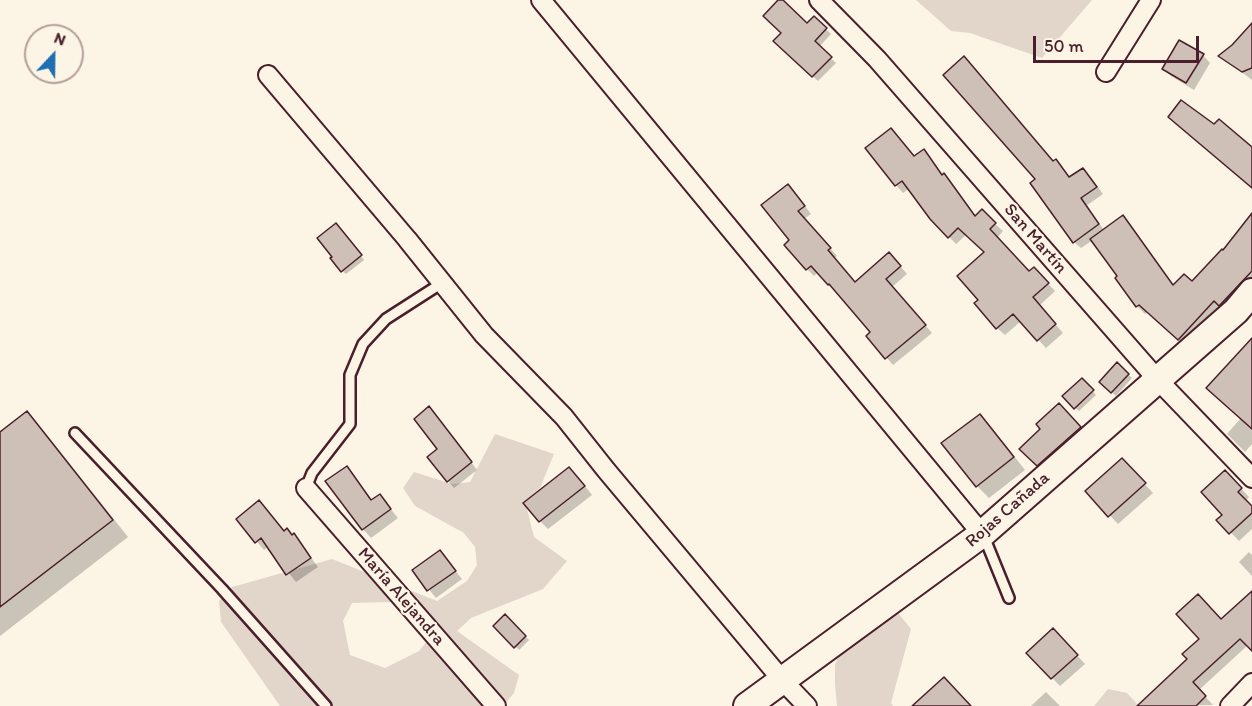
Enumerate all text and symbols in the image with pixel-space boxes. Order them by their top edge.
north arrow [24,24,84,84]
scale bar [1036,24,1202,62]
text: N [52,28,69,50]
text: 50 m [1044,35,1084,57]
street label: San Martín [999,199,1071,279]
street label: Rojas Cañada [961,468,1055,552]
street label: María Alejandra [353,544,449,650]

